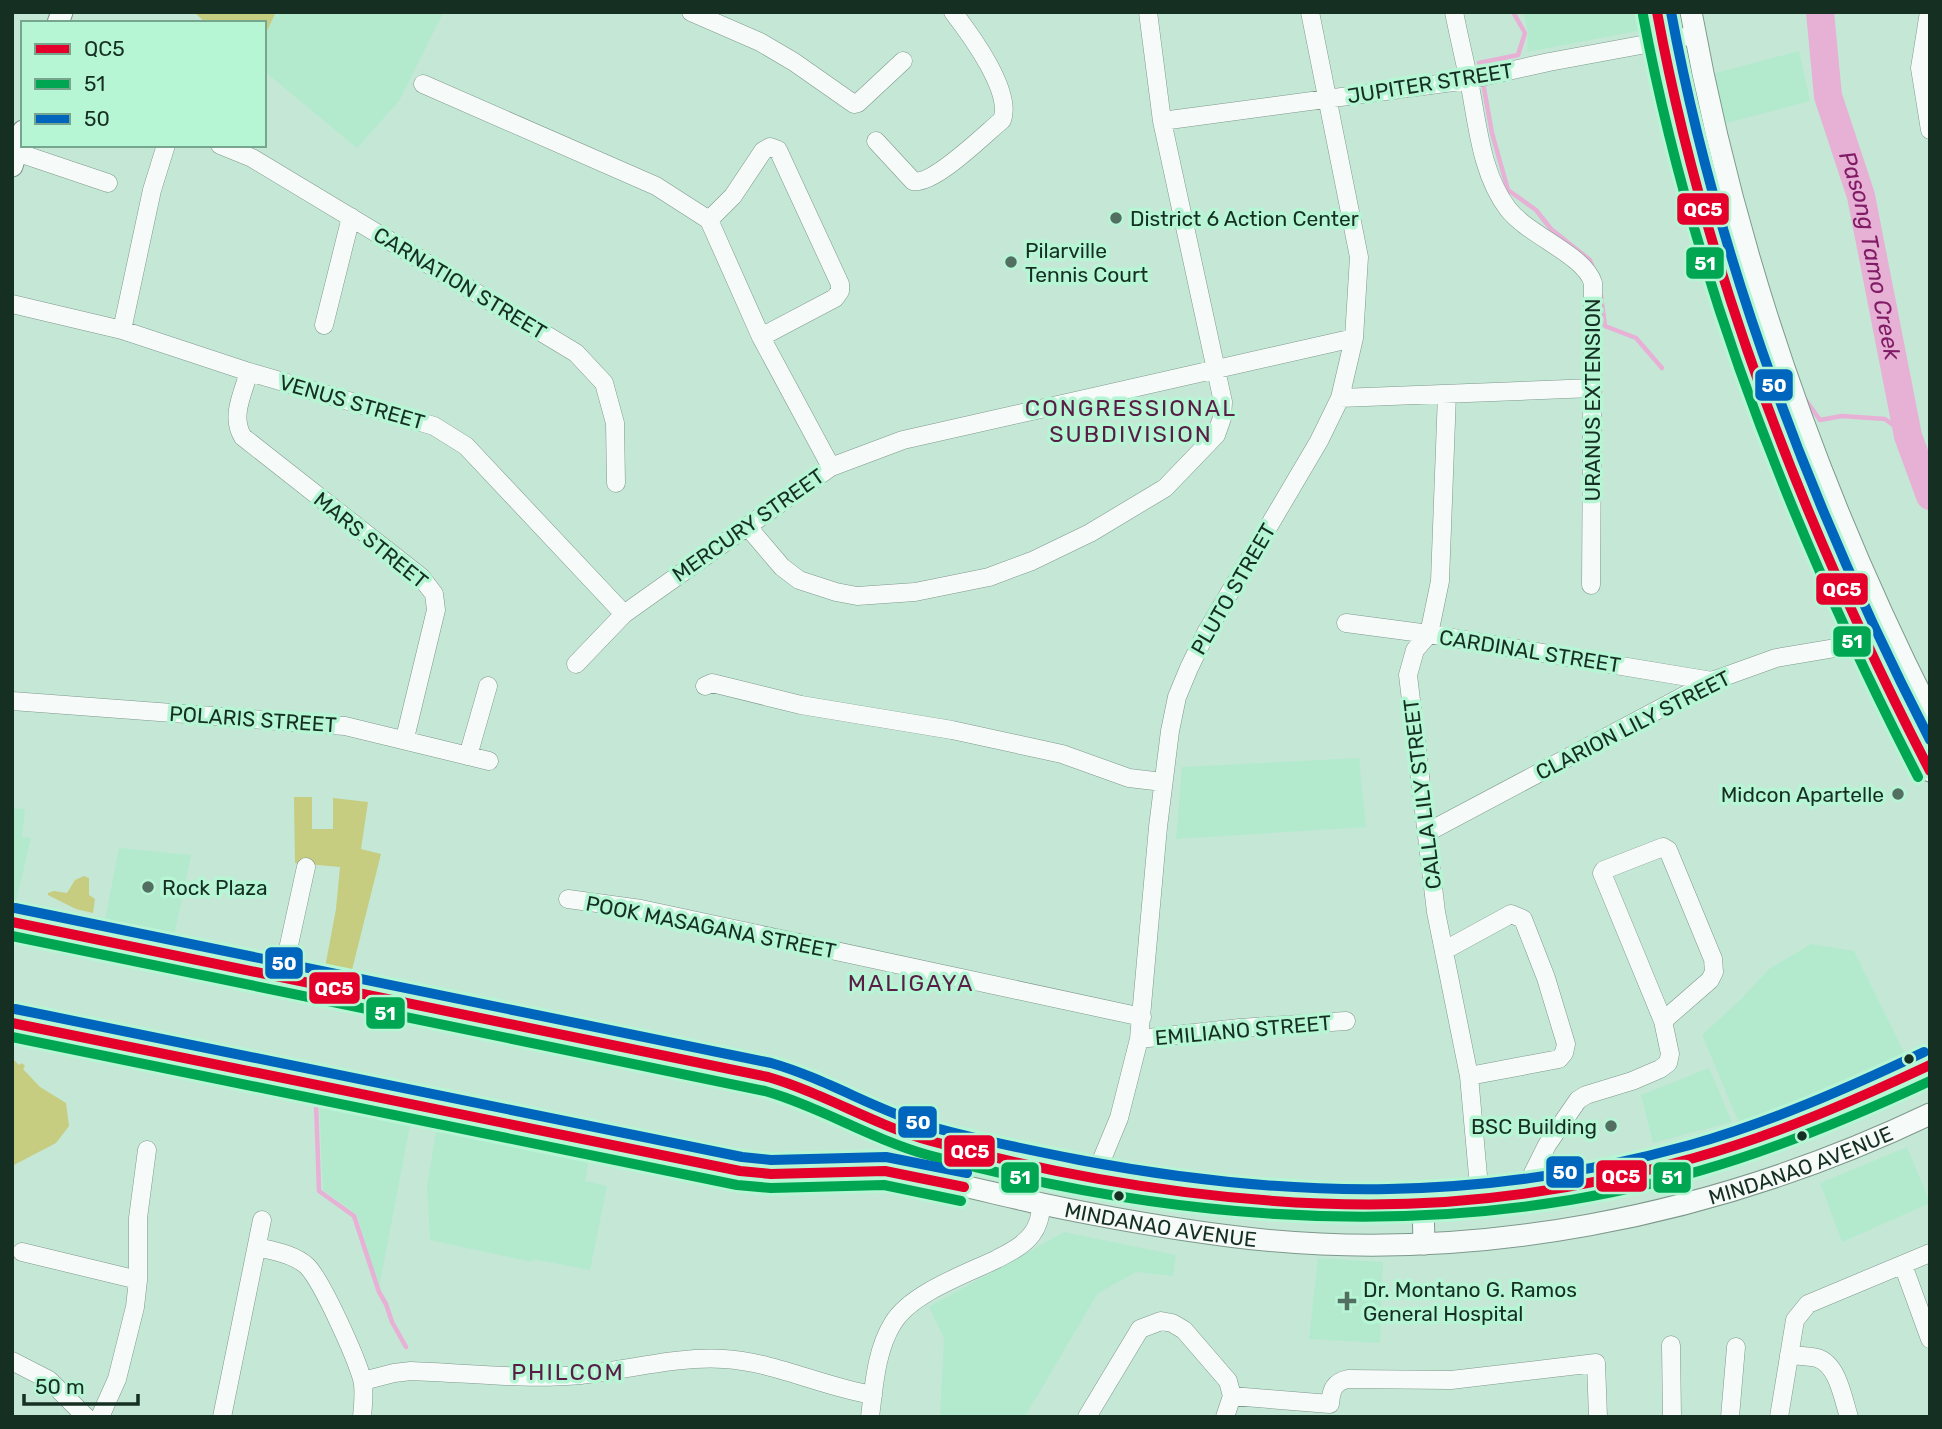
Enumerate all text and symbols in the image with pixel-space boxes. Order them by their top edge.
legend [21,21,266,147]
text: QC5 [84,36,125,61]
street label: JUPITER STREET [1345,58,1515,108]
text: 51 [84,71,105,96]
text: 50 [84,106,110,131]
water label: Pasong Tamo Creek [1833,148,1907,364]
line badge: QC5 [1676,192,1730,226]
text: QC5 [1683,198,1723,221]
place label: District 6 Action Center [1130,206,1359,231]
marker: District 6 Action Center [1108,210,1124,226]
street label: CARNATION STREET [369,222,551,344]
place label: Pilarville Tennis Court [1025,238,1148,287]
line badge: 51 [1685,246,1725,280]
text: 51 [1694,252,1716,275]
marker: Pilarville Tennis Court [1003,254,1019,270]
street label: URANUS EXTENSION [1580,298,1605,502]
line badge: 50 [1754,368,1794,402]
street label: VENUS STREET [276,369,428,435]
text: 50 [1761,374,1787,397]
district label: CONGRESSIONAL SUBDIVISION [1025,394,1237,448]
street label: MERCURY STREET [667,463,829,587]
street label: MARS STREET [309,487,433,593]
street label: PLUTO STREET [1185,519,1281,659]
line badge: QC5 [1815,572,1869,606]
text: QC5 [1822,578,1862,601]
street label: CARDINAL STREET [1437,624,1623,678]
line badge: 51 [1832,625,1872,658]
text: 51 [1841,630,1863,653]
street label: CLARION LILY STREET [1532,665,1734,785]
street label: CALLA LILY STREET [1398,697,1446,891]
street label: POLARIS STREET [168,701,338,737]
place label: Midcon Apartelle [1721,782,1884,807]
marker: Midcon Apartelle [1890,786,1906,802]
place label: Rock Plaza [162,875,268,900]
marker: Rock Plaza [140,879,156,895]
street label: POOK MASAGANA STREET [584,890,838,964]
line badge: 50 [264,946,304,980]
text: 50 [271,952,297,975]
district label: MALIGAYA [848,969,974,997]
line badge: QC5 [308,971,361,1005]
text: QC5 [314,977,354,1000]
line badge: 51 [365,996,406,1030]
text: 51 [374,1002,396,1025]
street label: EMILIANO STREET [1154,1010,1332,1050]
unlabelled marker [1902,1052,1916,1066]
line badge: 50 [897,1105,938,1139]
text: 50 [905,1111,931,1134]
place label: BSC Building [1471,1114,1597,1139]
marker: BSC Building [1603,1118,1619,1134]
street label: MINDANAO AVENUE [1705,1120,1896,1209]
unlabelled marker [1795,1129,1809,1143]
line badge: QC5 [943,1134,996,1168]
text: QC5 [950,1140,990,1163]
line badge: 50 [1545,1155,1585,1189]
line badge: QC5 [1595,1159,1648,1193]
line badge: 51 [1000,1161,1040,1194]
text: 50 [1552,1161,1578,1184]
line badge: 51 [1652,1161,1692,1194]
text: QC5 [1601,1165,1641,1188]
text: 51 [1009,1166,1031,1189]
text: 51 [1661,1166,1683,1189]
unlabelled marker [1112,1189,1126,1203]
street label: MINDANAO AVENUE [1063,1196,1258,1252]
place label: Dr. Montano G. Ramos General Hospital [1363,1277,1577,1326]
marker: Dr. Montano G. Ramos General Hospital [1337,1291,1357,1311]
district label: PHILCOM [511,1358,625,1386]
scale bar [24,1362,138,1406]
text: 50 m [35,1374,85,1399]

